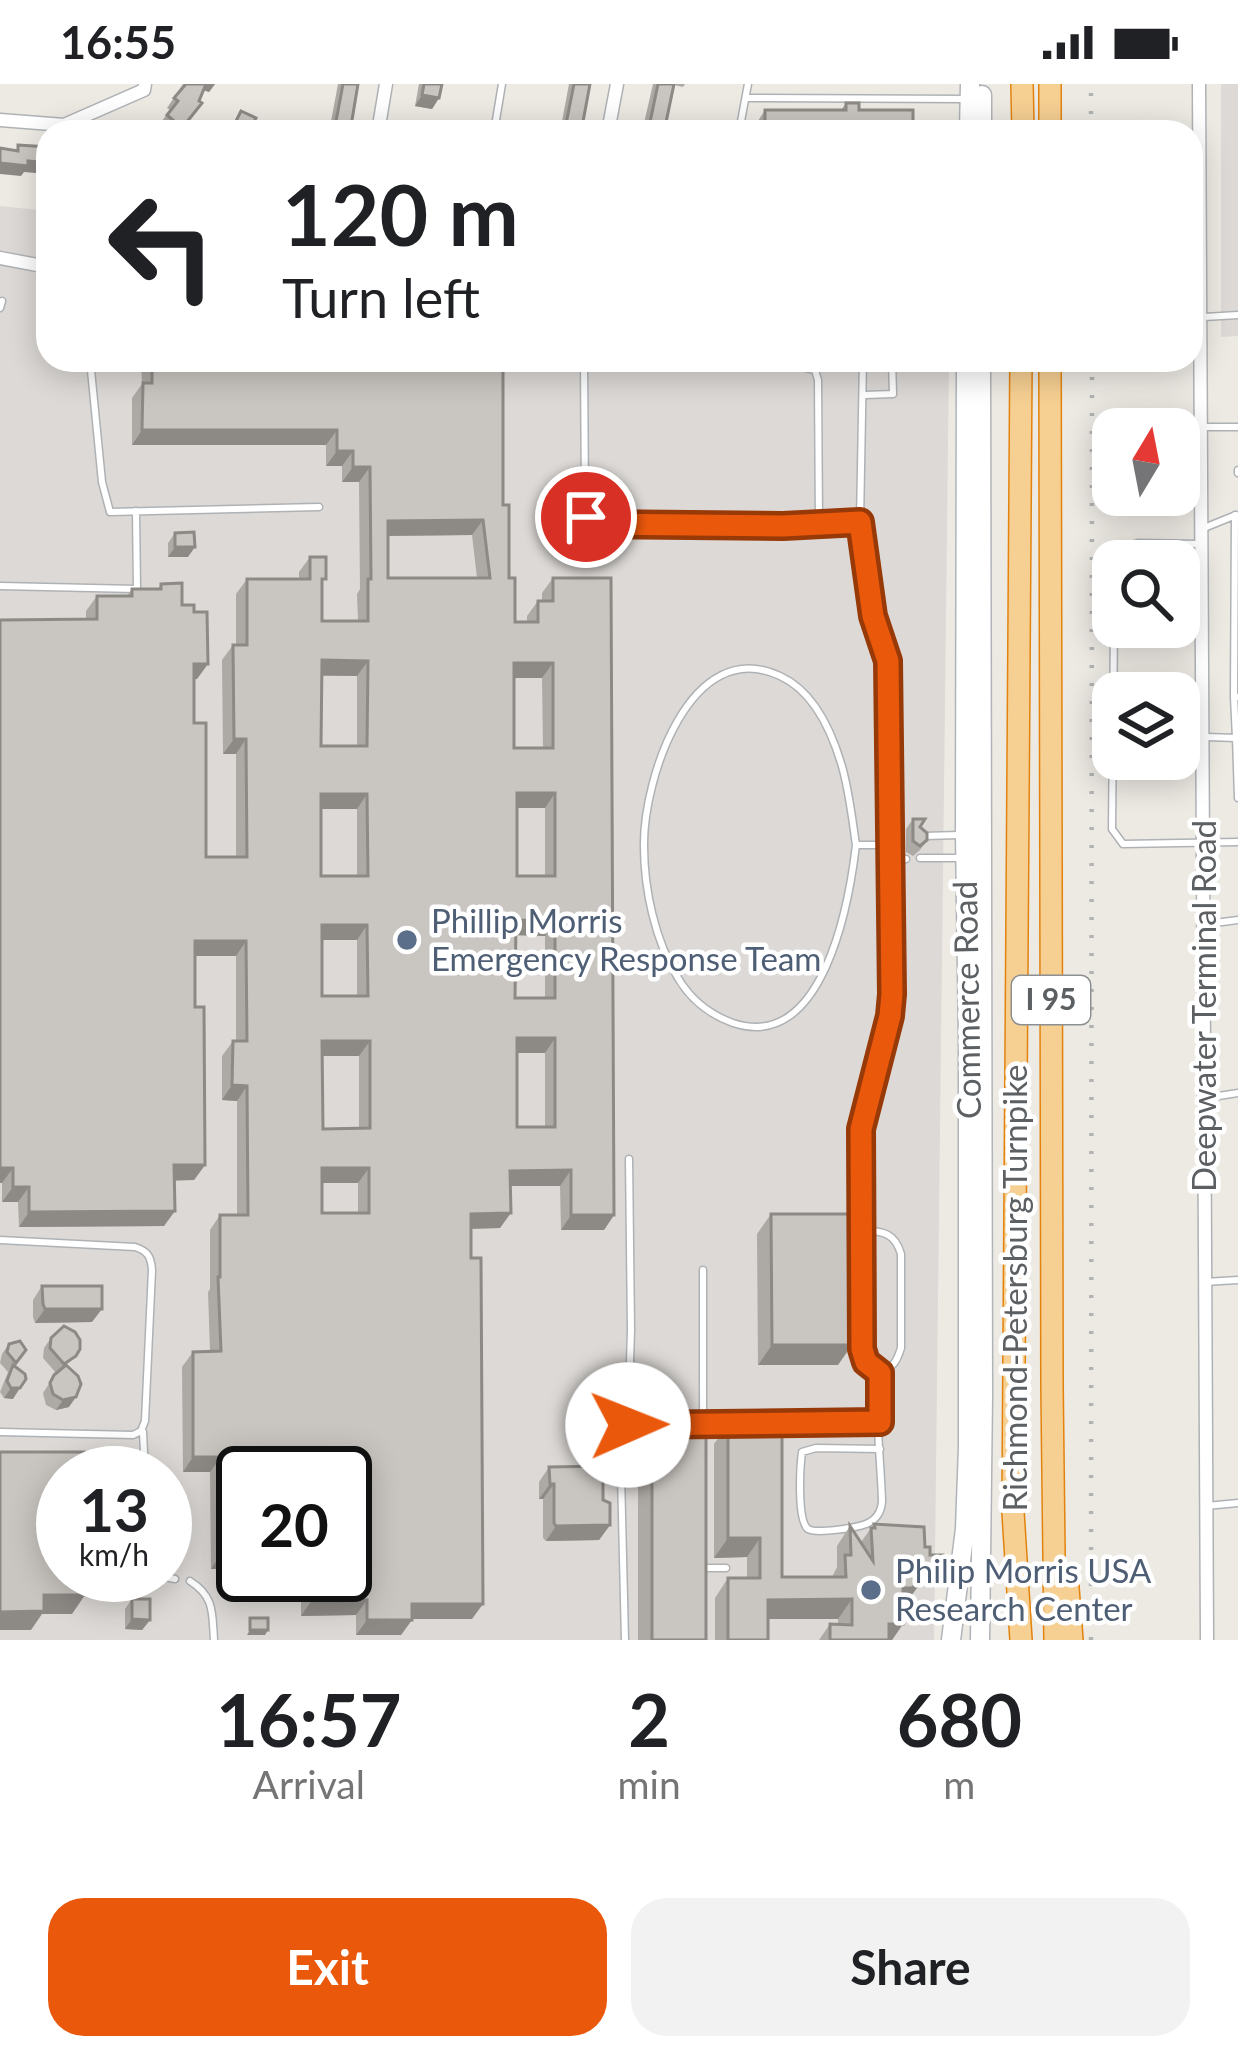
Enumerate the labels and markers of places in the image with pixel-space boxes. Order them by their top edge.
pin [535,466,637,568]
place label: Phillip Morris Emergency Response Team [431,900,821,978]
marker: Phillip Morris Emergency Response Team [394,927,420,953]
place label: Philip Morris USA Research Center [895,1550,1152,1628]
marker: Philip Morris USA Research Center [858,1577,884,1603]

